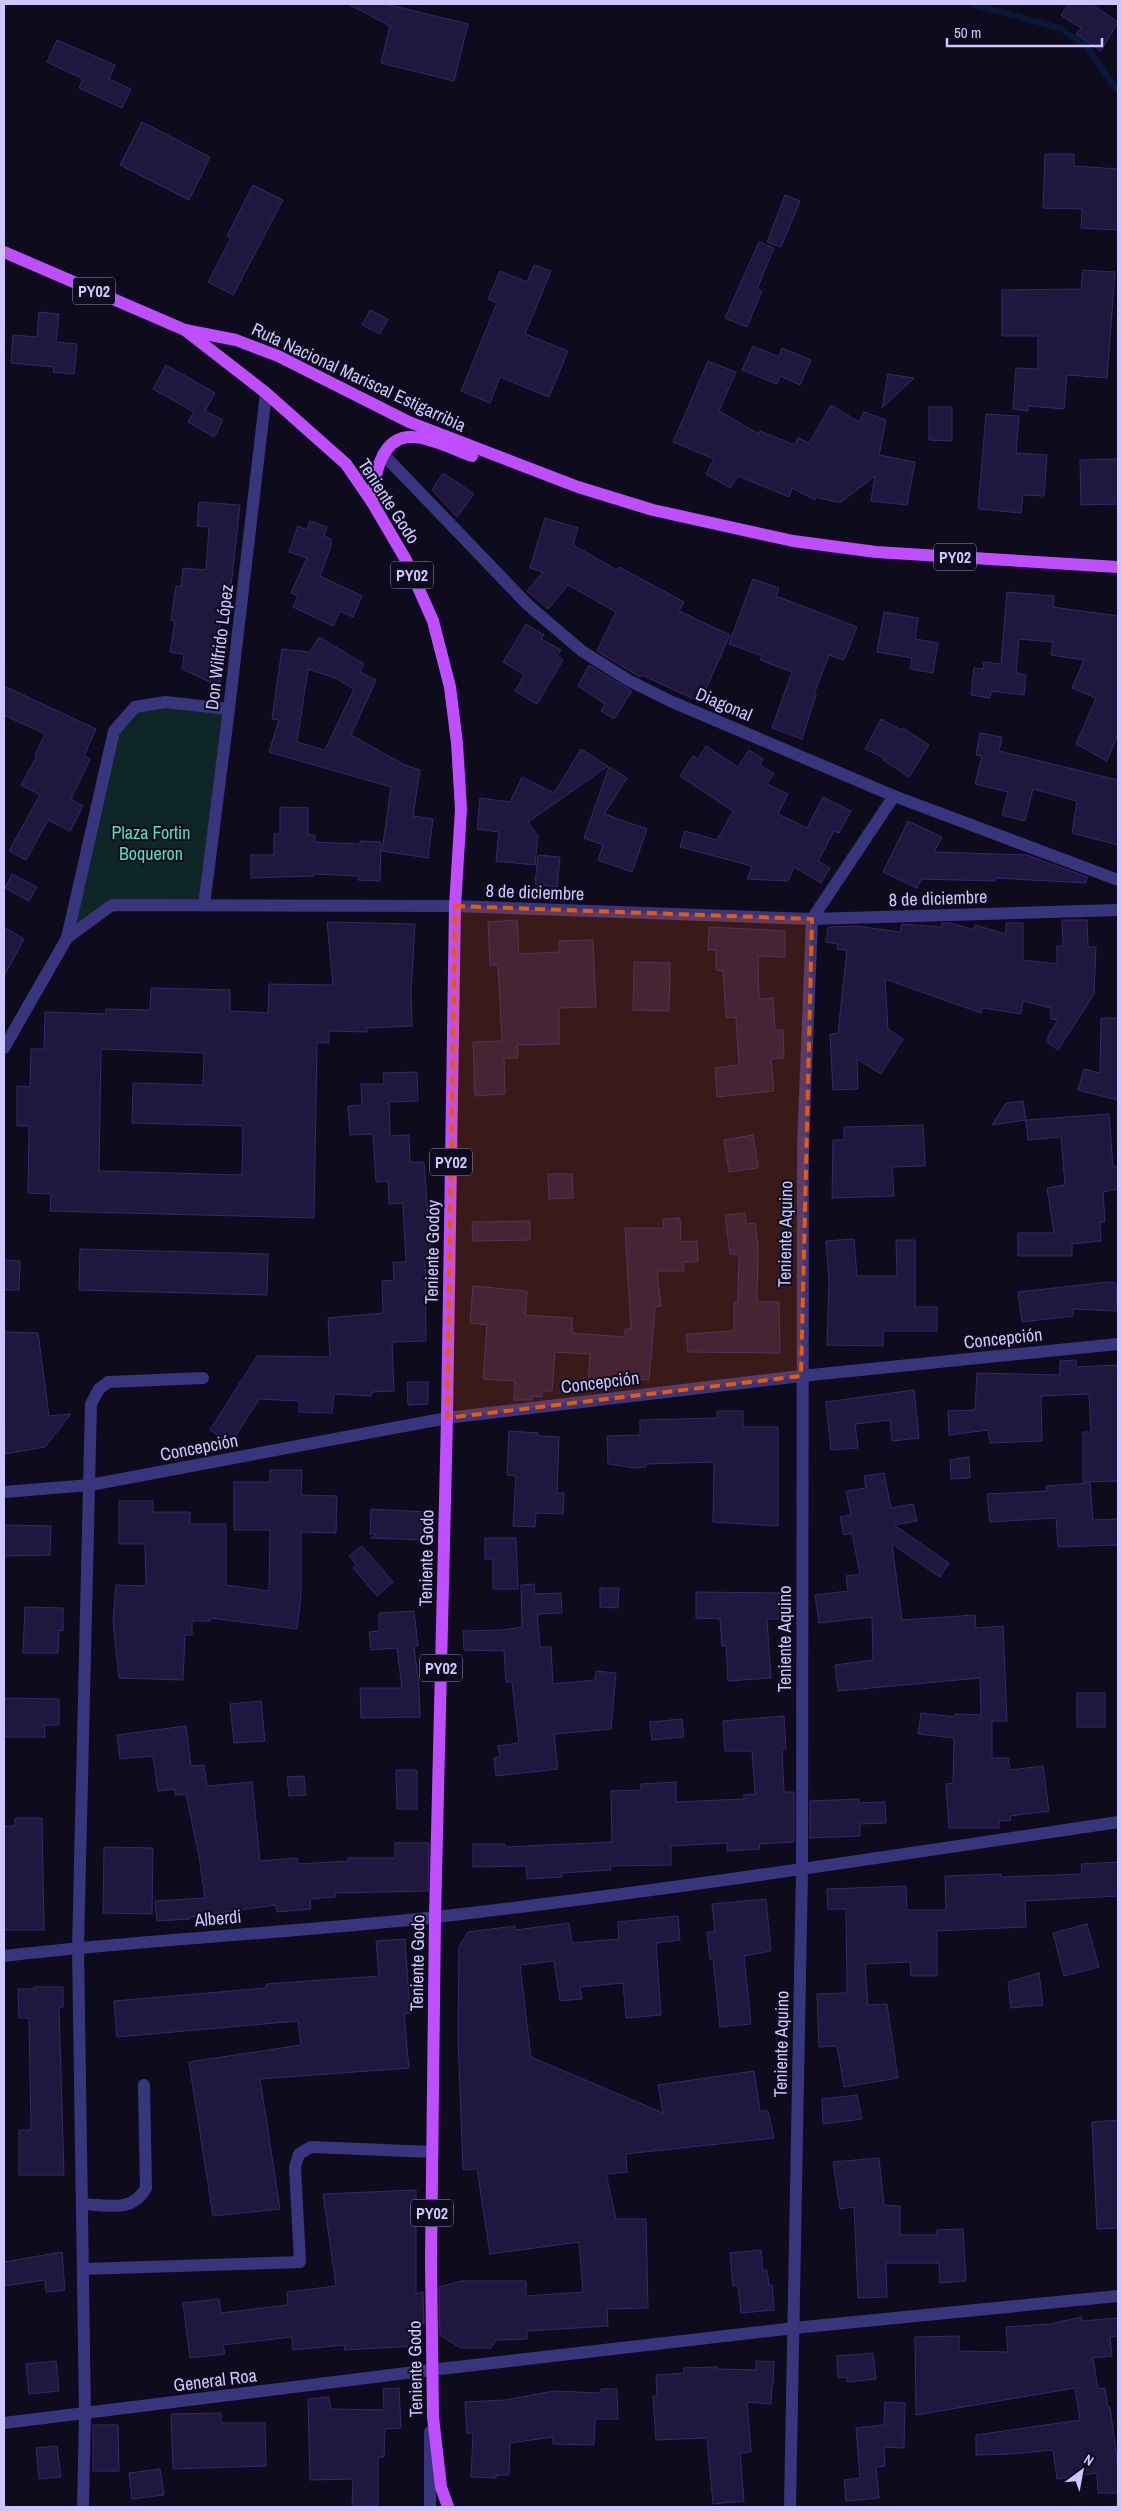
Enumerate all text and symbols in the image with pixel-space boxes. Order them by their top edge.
scale bar [947,15,1102,47]
text: 50 m [954,22,981,43]
road number: PY02 [73,278,115,304]
street label: Ruta Nacional Mariscal Estigarribia [248,316,470,438]
street label: Teniente Godo [352,454,426,548]
road number: PY02 [934,544,976,570]
road number: PY02 [391,562,433,588]
street label: Don Wilfrido López [199,583,239,711]
street label: Diagonal [692,681,756,727]
park label: Plaza Fortin Boqueron [112,820,190,866]
street label: 8 de diciembre [485,878,585,906]
street label: 8 de diciembre [888,884,988,912]
road number: PY02 [430,1148,472,1176]
street label: Teniente Aquino [772,1180,798,1288]
street label: Teniente Godoy [419,1199,445,1304]
street label: Concepción [963,1321,1043,1355]
street label: Concepción [559,1365,641,1399]
street label: Concepción [158,1427,240,1467]
street label: Teniente Godo [413,1509,439,1607]
street label: Teniente Aquino [772,1586,797,1692]
road number: PY02 [420,1655,462,1682]
street label: Alberdi [193,1904,242,1933]
street label: Teniente Godo [404,1914,430,2012]
street label: Teniente Aquino [768,1990,794,2098]
road number: PY02 [411,2200,453,2226]
street label: Teniente Godo [402,2320,428,2418]
street label: General Roa [172,2362,258,2398]
north arrow [1057,2446,1107,2496]
text: N [1081,2450,1097,2470]

